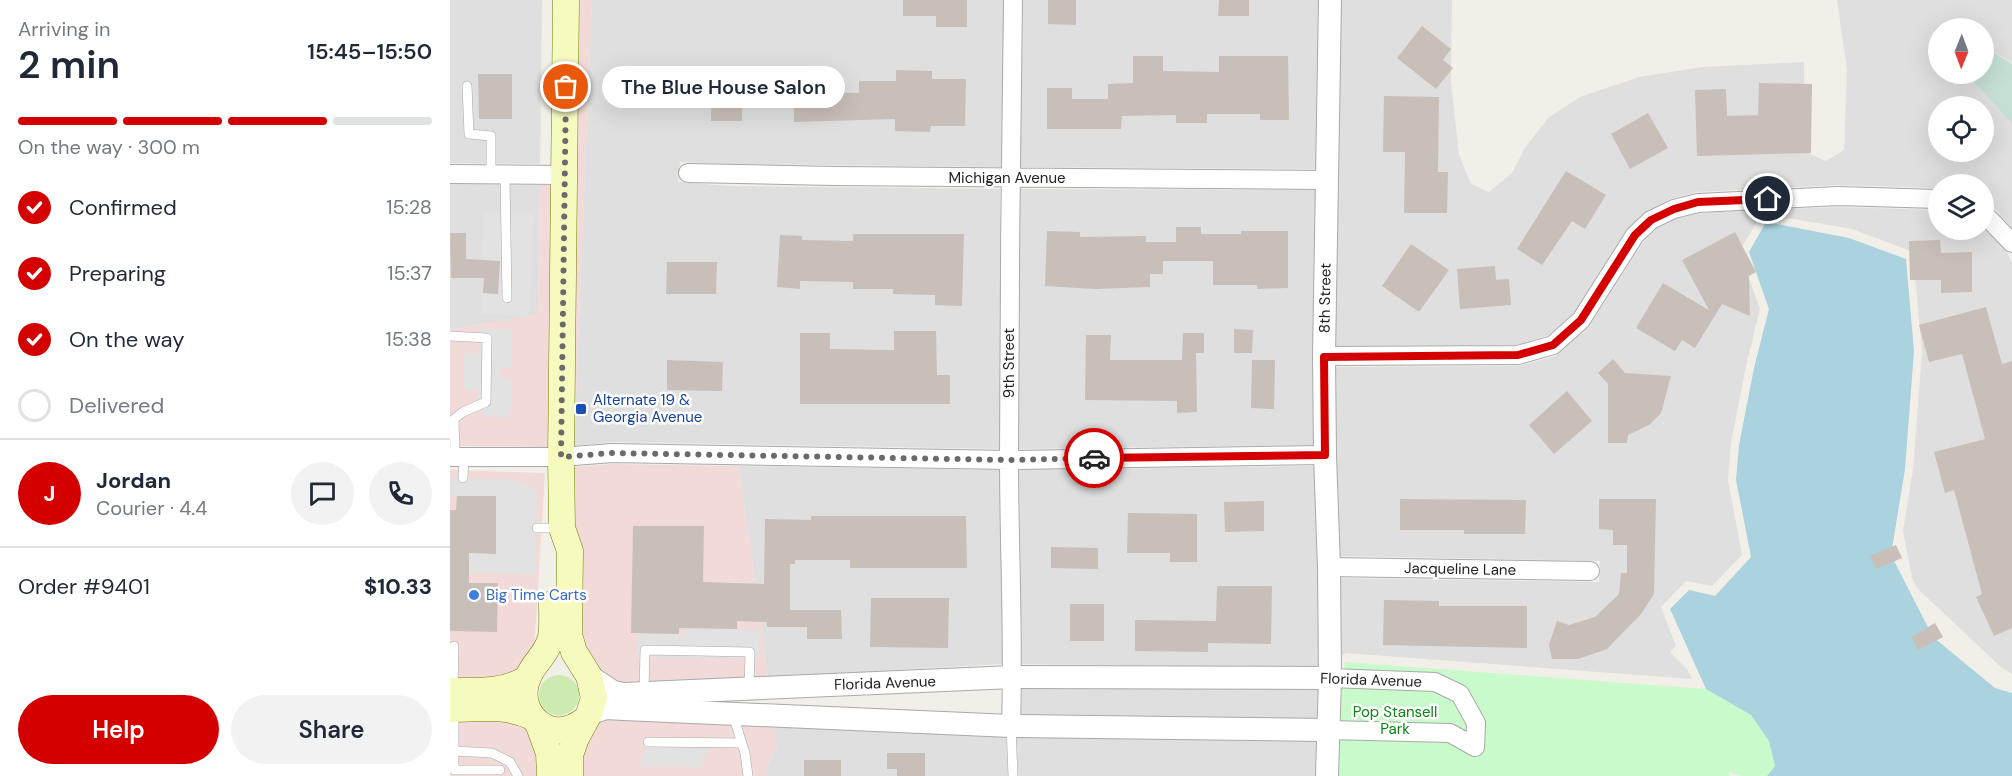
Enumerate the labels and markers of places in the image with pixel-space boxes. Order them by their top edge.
pin [540,61,591,112]
callout: The Blue House Salon [602,66,845,108]
pin [1742,173,1793,224]
place label: Alternate 19 & Georgia Avenue [593,390,702,427]
marker: Alternate 19 & Georgia Avenue [574,402,588,416]
place label: Big Time Carts [486,585,587,605]
marker: Big Time Carts [467,588,481,602]

